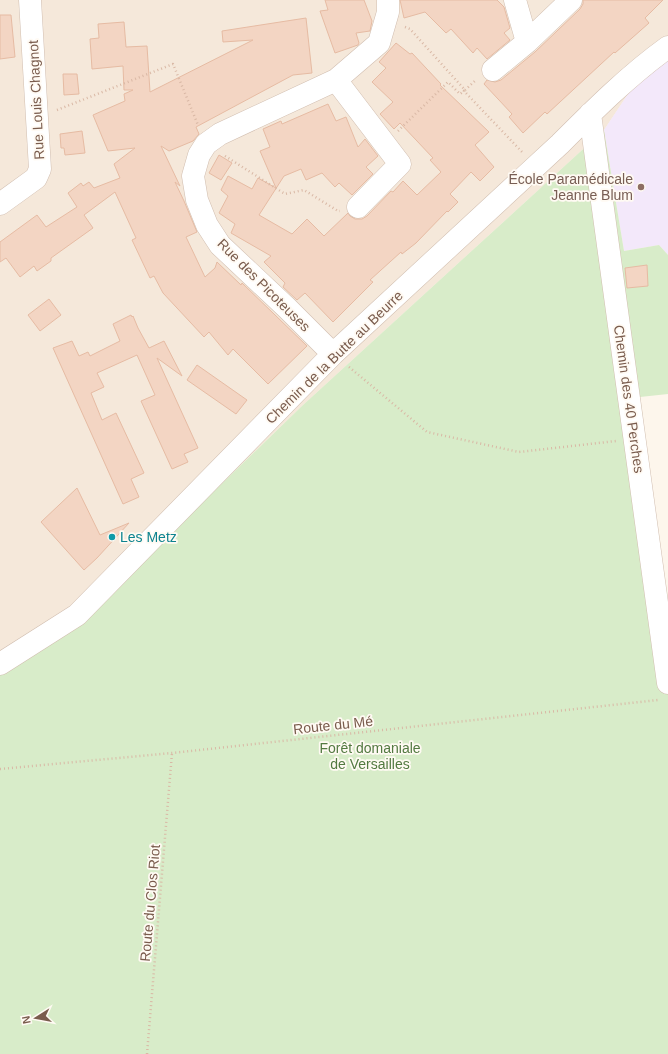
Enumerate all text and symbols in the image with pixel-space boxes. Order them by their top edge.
street label: Rue Louis Chagnot [25,40,47,160]
place label: École Paramédicale Jeanne Blum [508,171,633,203]
marker: École Paramédicale Jeanne Blum [636,182,646,192]
street label: Rue des Picoteuses [214,235,314,335]
street label: Chemin de la Butte au Beurre [262,287,406,427]
street label: Chemin des 40 Perches [611,324,647,474]
place label: Les Metz [120,529,177,545]
marker: Les Metz [107,532,117,542]
street label: Route du Mé [292,713,374,737]
park label: Forêt domaniale de Versailles [319,740,421,772]
street label: Route du Clos Riot [137,844,163,962]
north arrow [16,998,56,1038]
text: N [20,1015,33,1025]

